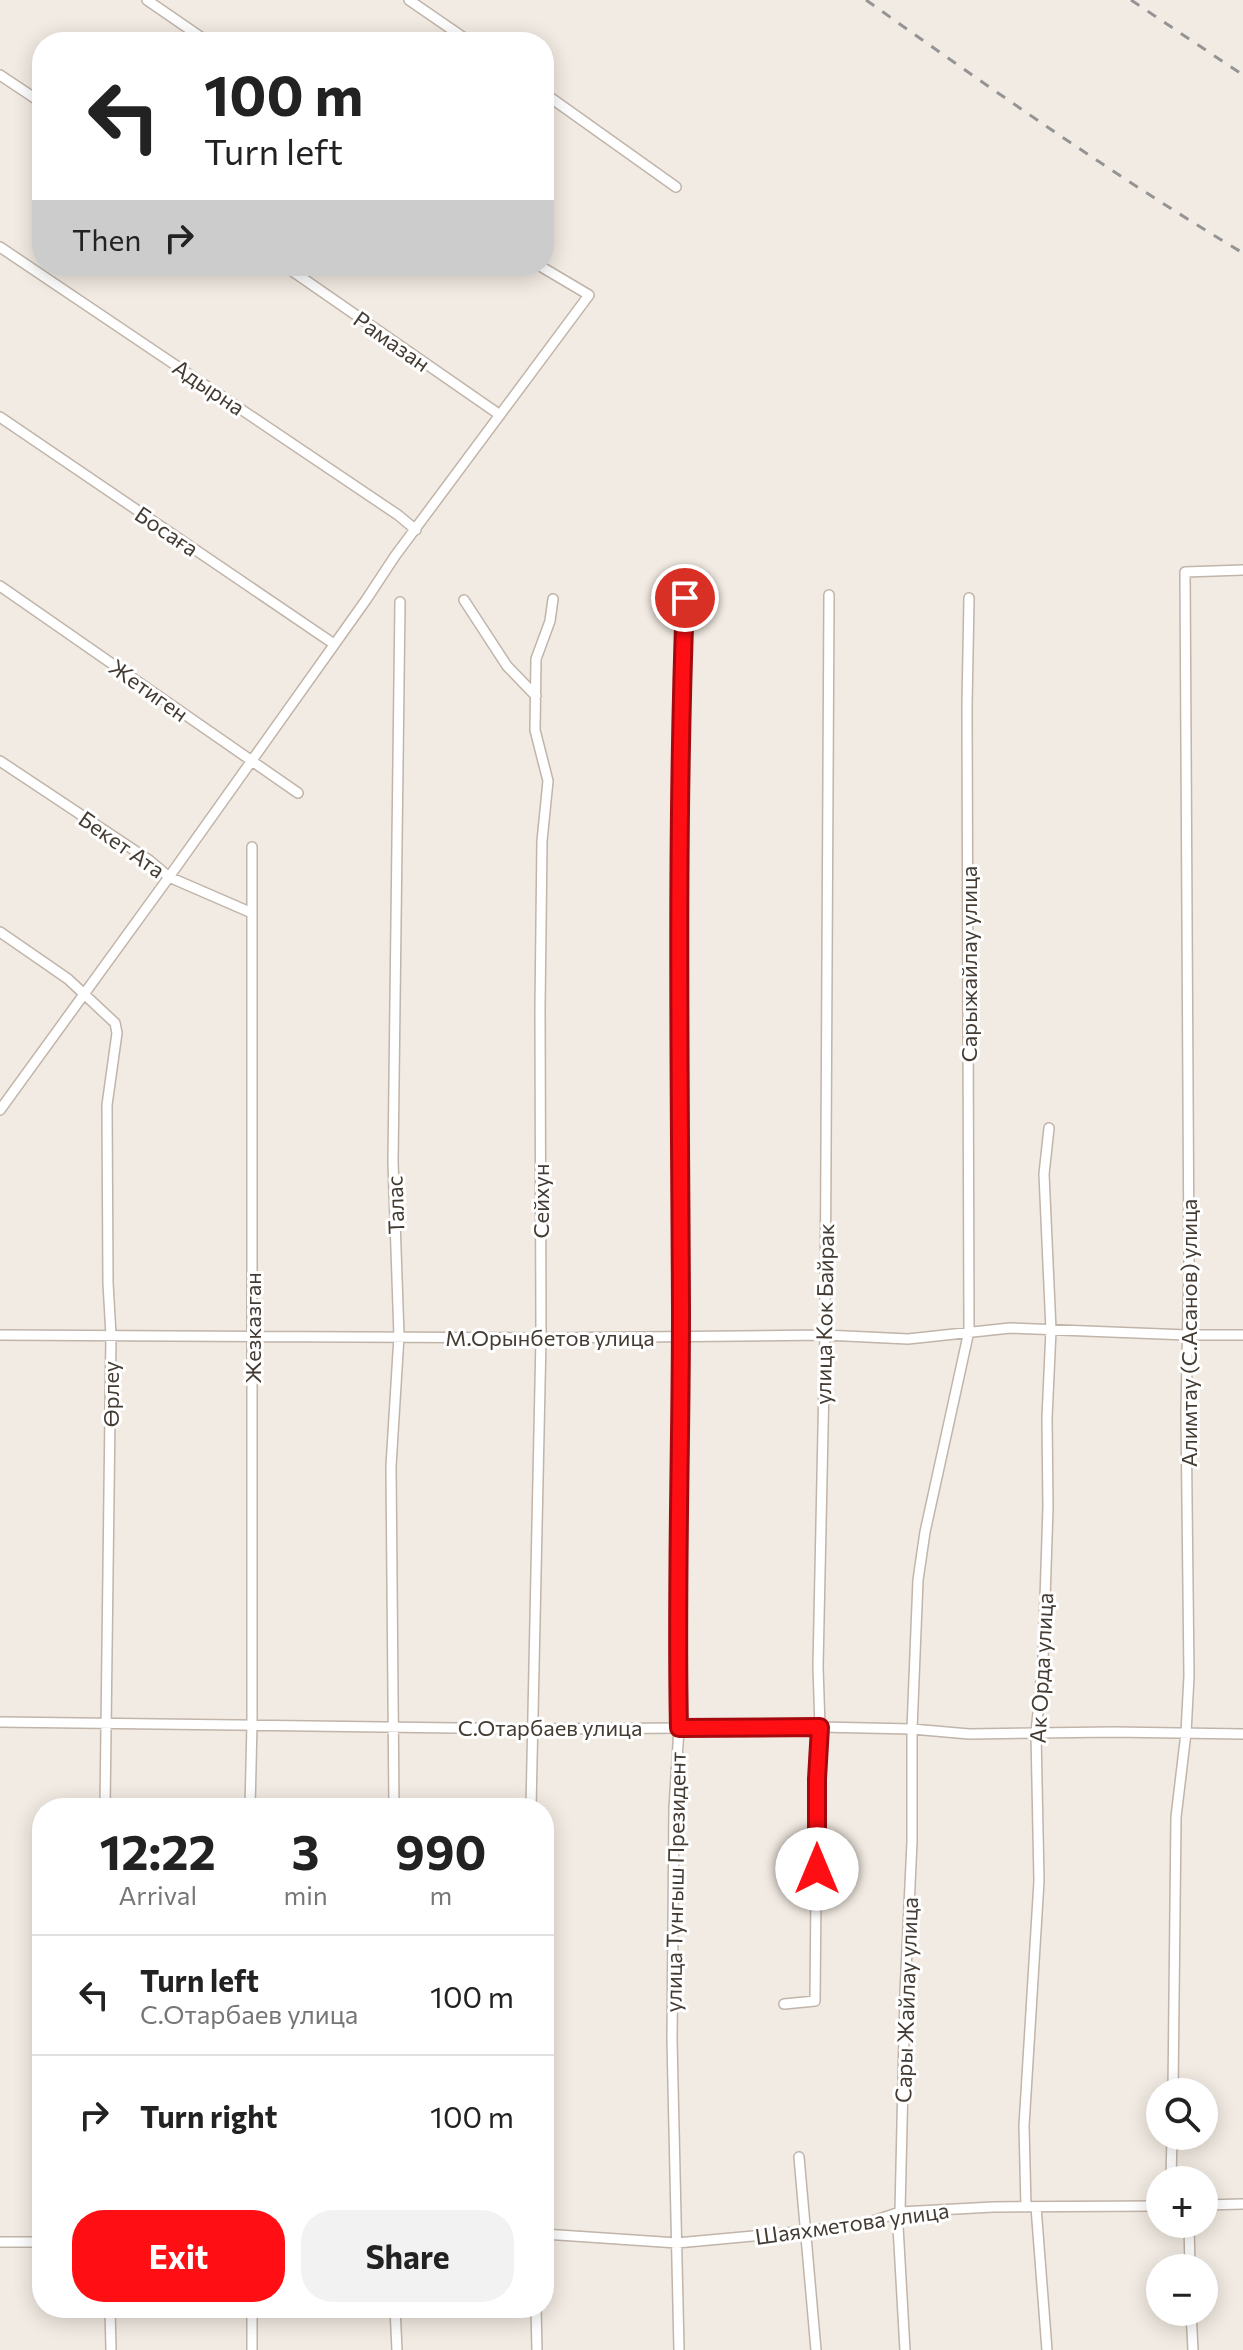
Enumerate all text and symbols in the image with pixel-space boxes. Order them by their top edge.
text: 100 m [204,59,363,128]
icon: left [72,64,176,168]
text: Turn left [204,128,343,172]
icon: right [157,216,201,260]
text: Then [72,220,141,257]
street label: Рамазан [349,305,435,377]
street label: Адырна [168,353,250,421]
street label: Босаға [130,500,204,562]
pin [651,564,719,632]
icon: arrive [663,576,707,620]
street label: Жетиген [104,653,194,727]
street label: Бекет Ата [74,805,170,883]
street label: Сарыжайлау улица [955,866,982,1062]
street label: Сейхун [527,1164,554,1238]
street label: Талас [380,1175,410,1235]
street label: Алимтау (С.Асанов) улица [1175,1199,1202,1467]
street label: улица Кок Байрак [809,1223,839,1405]
street label: Жезказган [239,1272,266,1384]
street label: М.Орынбетов улица [445,1324,655,1351]
street label: Өрлеу [97,1361,124,1427]
street label: Ак Орда улица [1024,1592,1058,1744]
street label: С.Отарбаев улица [458,1714,642,1741]
street label: улица Тунгыш Президент [659,1752,691,2012]
text: 12:22 [100,1821,216,1880]
text: 3 [292,1821,320,1880]
text: 990 [395,1821,486,1880]
position arrow [775,1827,859,1911]
text: Arrival [118,1879,197,1910]
text: min [283,1879,328,1910]
text: m [429,1879,452,1910]
street label: Сары Жайлау улица [889,1897,923,2103]
text: Turn left [140,1961,259,1998]
icon: left [72,1973,116,2017]
text: 100 m [430,1977,514,2014]
text: С.Отарбаев улица [140,1998,358,2029]
map controls [1146,2078,1218,2326]
button: search [1146,2078,1218,2150]
icon: right [72,2093,116,2137]
text: Turn right [140,2097,277,2134]
text: 100 m [430,2097,514,2134]
button: + [1146,2166,1218,2238]
street label: Шаяхметова улица [753,2196,951,2250]
button: Exit [72,2210,285,2302]
button: Share [301,2210,514,2302]
button: − [1146,2254,1218,2326]

